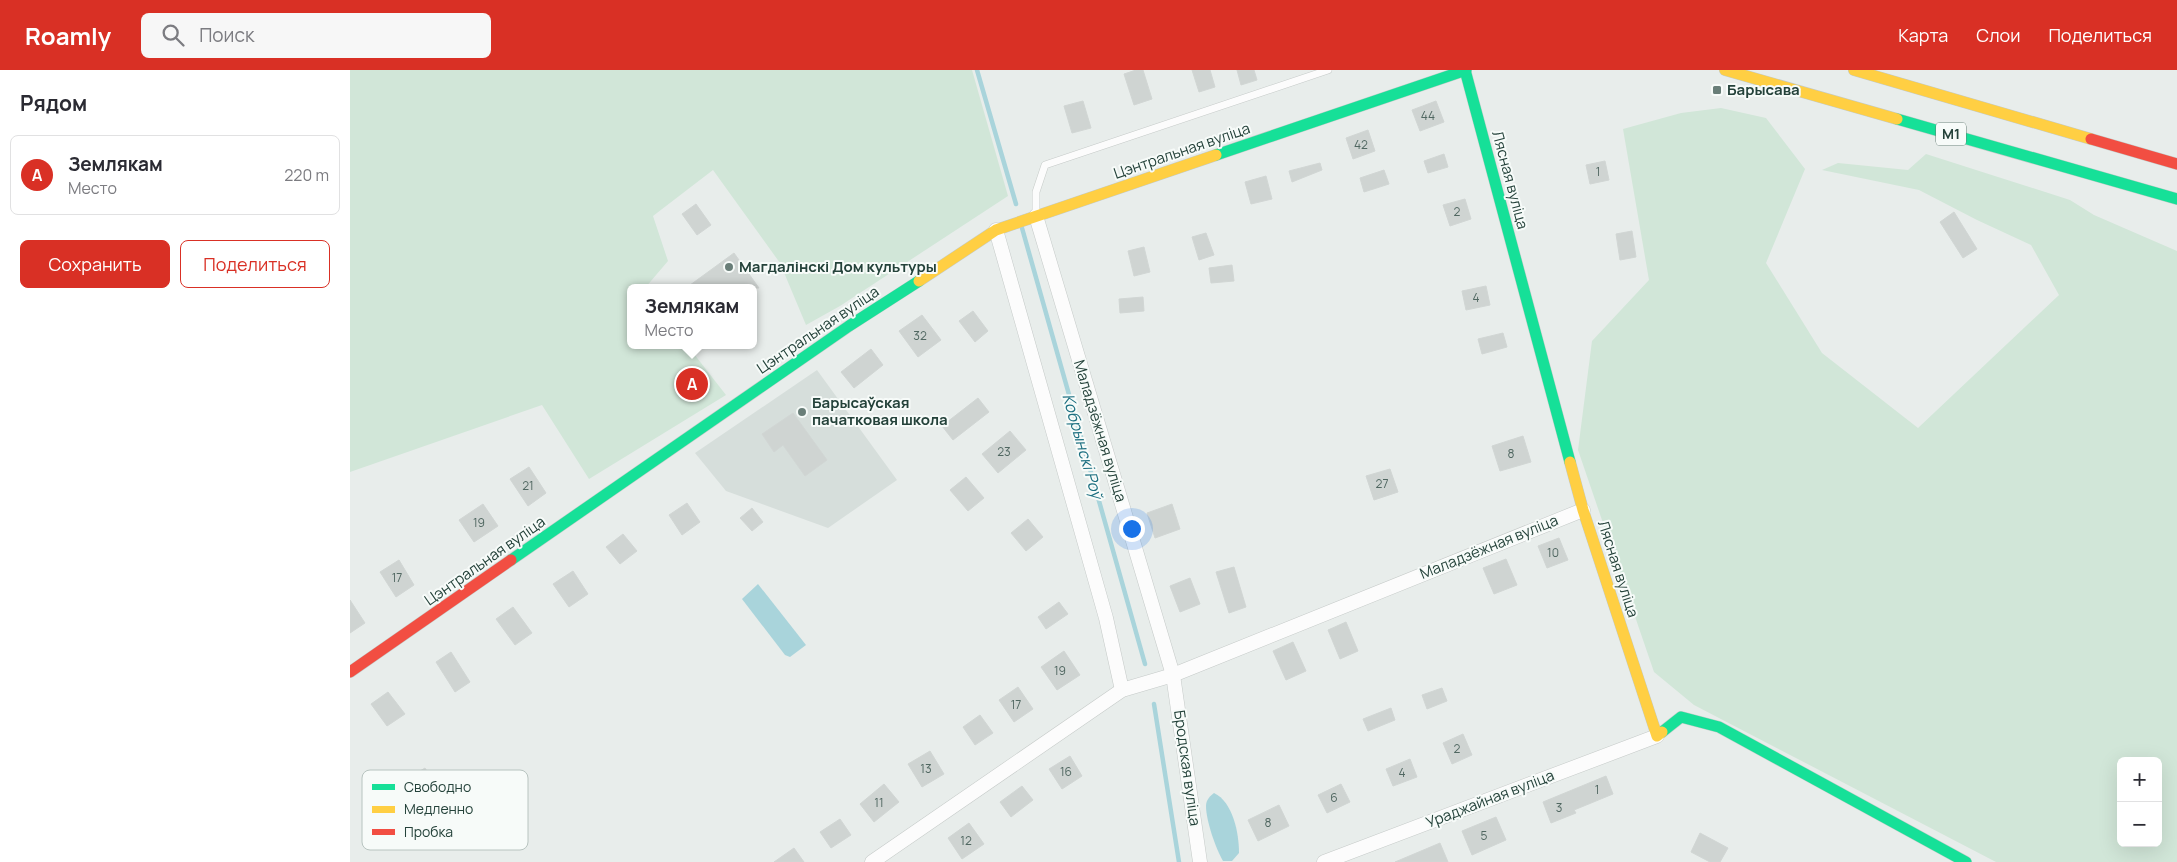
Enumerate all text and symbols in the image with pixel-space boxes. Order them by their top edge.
search box [141,13,491,58]
text: Roamly [25,19,111,52]
icon: search [159,21,187,49]
text: Поиск [199,22,254,48]
text: Карта [1898,23,1948,47]
text: Слои [1976,23,2020,47]
text: Поделиться [2048,23,2152,47]
place label: Барысава [1727,79,1800,100]
marker: Барысава [1711,84,1723,96]
text: Рядом [20,89,87,117]
house number: 44 [1421,107,1435,124]
street label: Цэнтральная вуліца [1111,117,1253,184]
road number: М1 [1936,122,1966,146]
street label: Лясная вуліца [1487,128,1534,231]
house number: 42 [1354,136,1368,153]
text: Землякам [68,151,163,177]
house number: 1 [1596,163,1600,180]
text: A [32,164,42,186]
text: 220 m [284,164,329,186]
text: Место [68,177,117,199]
house number: 2 [1454,203,1461,220]
button: Сохранить [20,240,170,288]
button: Поделиться [180,240,330,288]
place label: Магдалінскі Дом культуры [739,256,937,277]
marker: Магдалінскі Дом культуры [723,261,735,273]
street label: Цэнтральная вуліца [753,281,883,378]
popup [627,284,757,349]
house number: 4 [1472,289,1480,306]
text: Землякам [645,293,739,319]
text: Место [645,319,693,341]
house number: 32 [913,327,927,344]
street label: Маладзёжная вуліца [1069,357,1132,504]
pin: A [676,365,708,403]
water label: Кобрынскі Роў [1058,391,1109,504]
place label: Барысаўская пачатковая школа [812,392,948,430]
marker: Барысаўская пачатковая школа [796,406,808,418]
house number: 23 [997,443,1011,460]
house number: 8 [1508,445,1515,462]
house number: 27 [1376,475,1388,492]
house number: 21 [522,477,534,494]
street label: Маладзёжная вуліца [1417,509,1561,584]
street label: Цэнтральная вуліца [420,511,549,610]
house number: 19 [473,514,485,531]
your location [1119,516,1145,542]
street label: Лясная вуліца [1593,518,1644,620]
house number: 10 [1547,544,1559,561]
house number: 17 [392,569,402,586]
house number: 19 [1054,662,1066,679]
house number: 17 [1011,696,1021,713]
street label: Бродская вуліца [1169,709,1206,827]
house number: 2 [1454,740,1461,757]
map controls [2117,757,2162,847]
button: + [2117,757,2162,802]
house number: 13 [920,760,932,777]
house number: 16 [1060,763,1072,780]
house number: 4 [1398,764,1406,781]
street label: Ураджайная вуліца [1423,764,1557,833]
legend [362,770,528,850]
text: Свободно [404,777,471,796]
house number: 1 [1595,781,1599,798]
house number: 6 [1330,789,1338,806]
house number: 11 [874,794,884,811]
text: Медленно [404,799,473,818]
house number: 3 [1556,799,1562,816]
button: − [2117,802,2162,847]
house number: 8 [1265,814,1272,831]
text: Пробка [404,822,453,841]
house number: 5 [1481,827,1488,844]
house number: 12 [960,832,972,849]

